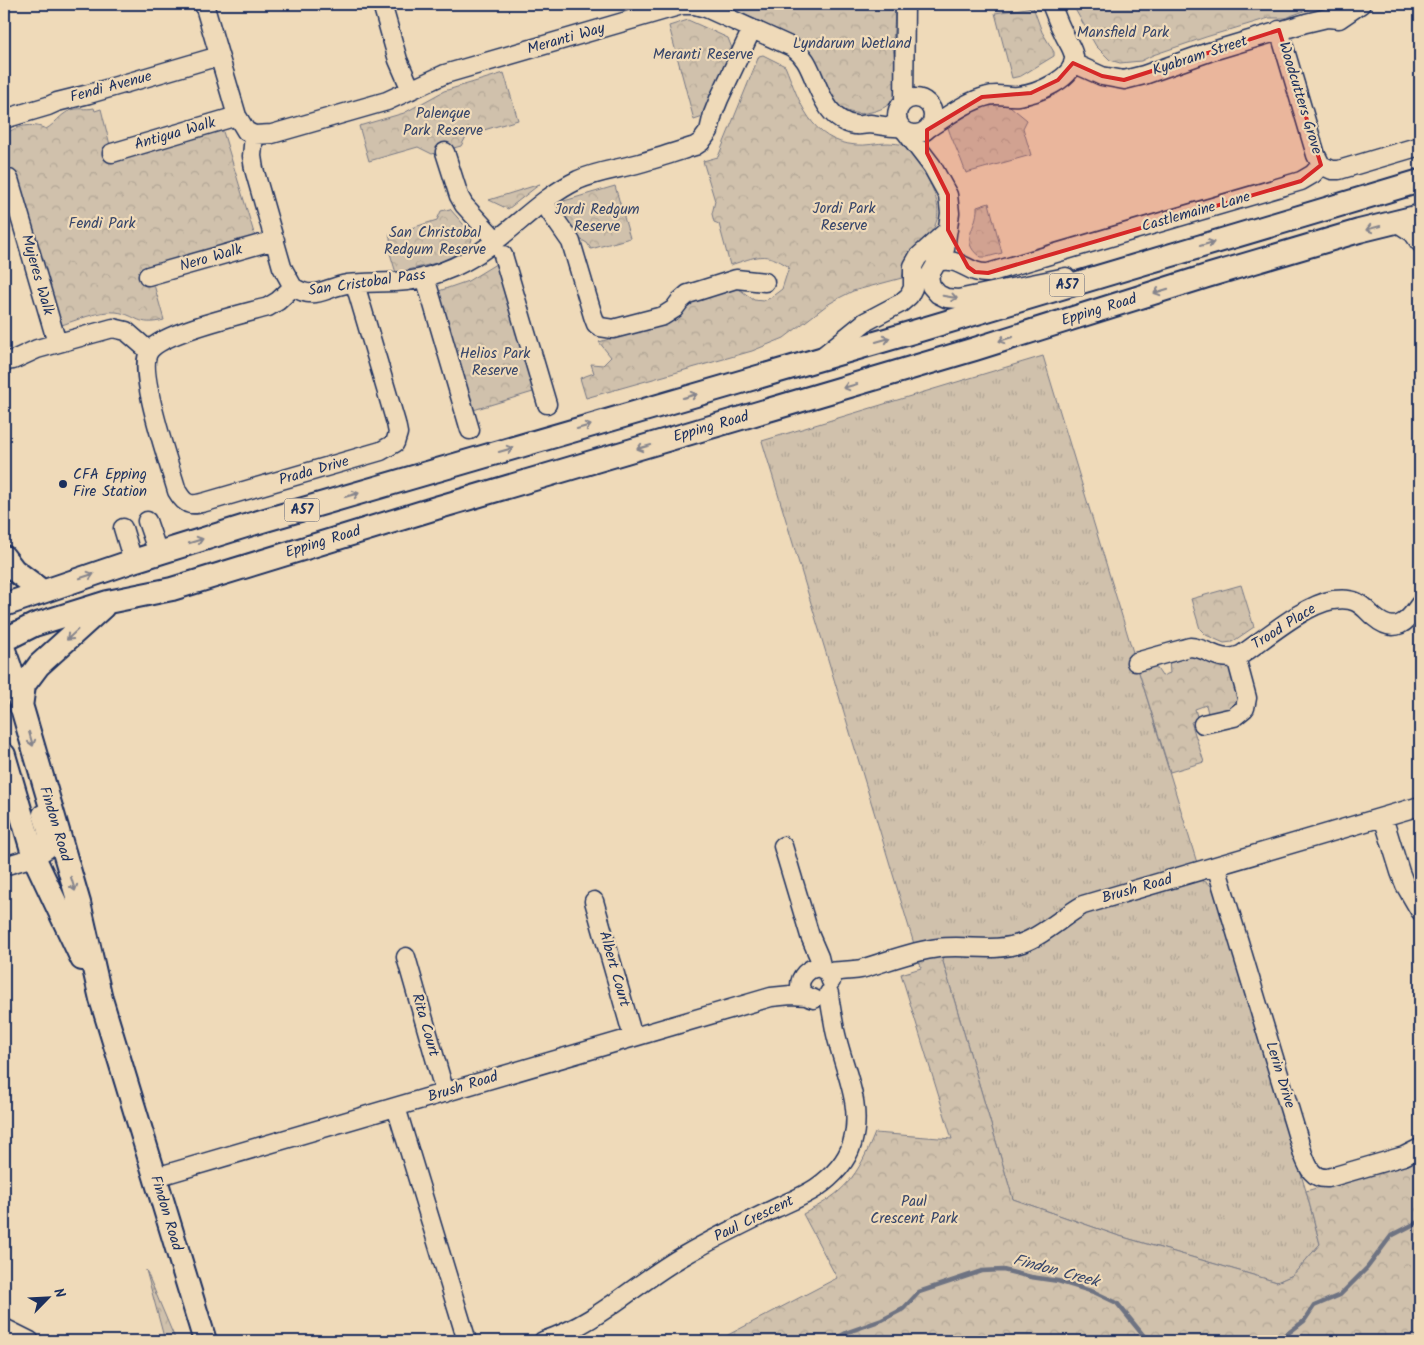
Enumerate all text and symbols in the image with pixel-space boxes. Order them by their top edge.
street label: Meranti Way [524,16,609,62]
park label: Mansfield Park [1077,21,1170,45]
street label: Kyabram Street [1149,29,1251,83]
park label: Lyndarum Wetland [793,32,912,56]
street label: Woodcutters Grove [1272,39,1329,157]
park label: Meranti Reserve [653,43,754,67]
street label: Fendi Avenue [67,64,155,109]
park label: Palenque Park Reserve [403,102,483,143]
street label: Antigua Walk [132,111,219,157]
street label: Castlemaine Lane [1139,185,1253,239]
park label: Jordi Park Reserve [812,197,876,238]
park label: Jordi Redgum Reserve [554,198,640,239]
park label: Fendi Park [69,212,136,236]
park label: San Christobal Redgum Reserve [384,221,486,262]
one-way arrow [1365,223,1381,233]
street label: Mujeres Walk [14,232,60,319]
street label: Nero Walk [177,237,246,278]
one-way arrow [1198,239,1214,248]
street label: San Cristobal Pass [307,263,428,303]
road number: A57 [1050,274,1084,296]
one-way arrow [1153,286,1169,296]
street label: Epping Road [1058,287,1140,333]
one-way arrow [941,293,957,303]
one-way arrow [875,335,891,344]
one-way arrow [998,335,1014,345]
park label: Helios Park Reserve [460,342,531,383]
one-way arrow [842,381,858,391]
one-way arrow [682,390,698,400]
street label: Epping Road [670,405,752,449]
one-way arrow [575,422,591,432]
one-way arrow [636,442,652,452]
one-way arrow [498,444,514,454]
street label: Prada Drive [276,449,352,492]
place label: CFA Epping Fire Station [73,463,147,504]
marker: CFA Epping Fire Station [57,478,69,490]
one-way arrow [343,490,359,499]
road number: A57 [284,498,320,522]
street label: Epping Road [282,519,364,565]
one-way arrow [188,536,204,546]
one-way arrow [79,571,95,580]
street label: Trood Place [1247,598,1321,656]
one-way arrow [66,629,78,641]
one-way arrow [26,731,36,747]
street label: Findon Road [32,783,78,865]
street label: Brush Road [1099,867,1176,910]
one-way arrow [69,876,79,892]
street label: Albert Court [592,928,636,1010]
street label: Rita Court [405,990,446,1060]
street label: Lerin Drive [1258,1039,1302,1112]
street label: Brush Road [425,1065,502,1109]
street label: Findon Road [143,1172,189,1254]
street label: Paul Crescent [710,1189,798,1249]
park label: Paul Crescent Park [870,1190,959,1231]
water label: Findon Creek [1010,1248,1104,1295]
north arrow [22,1272,72,1322]
text: N [47,1285,71,1302]

